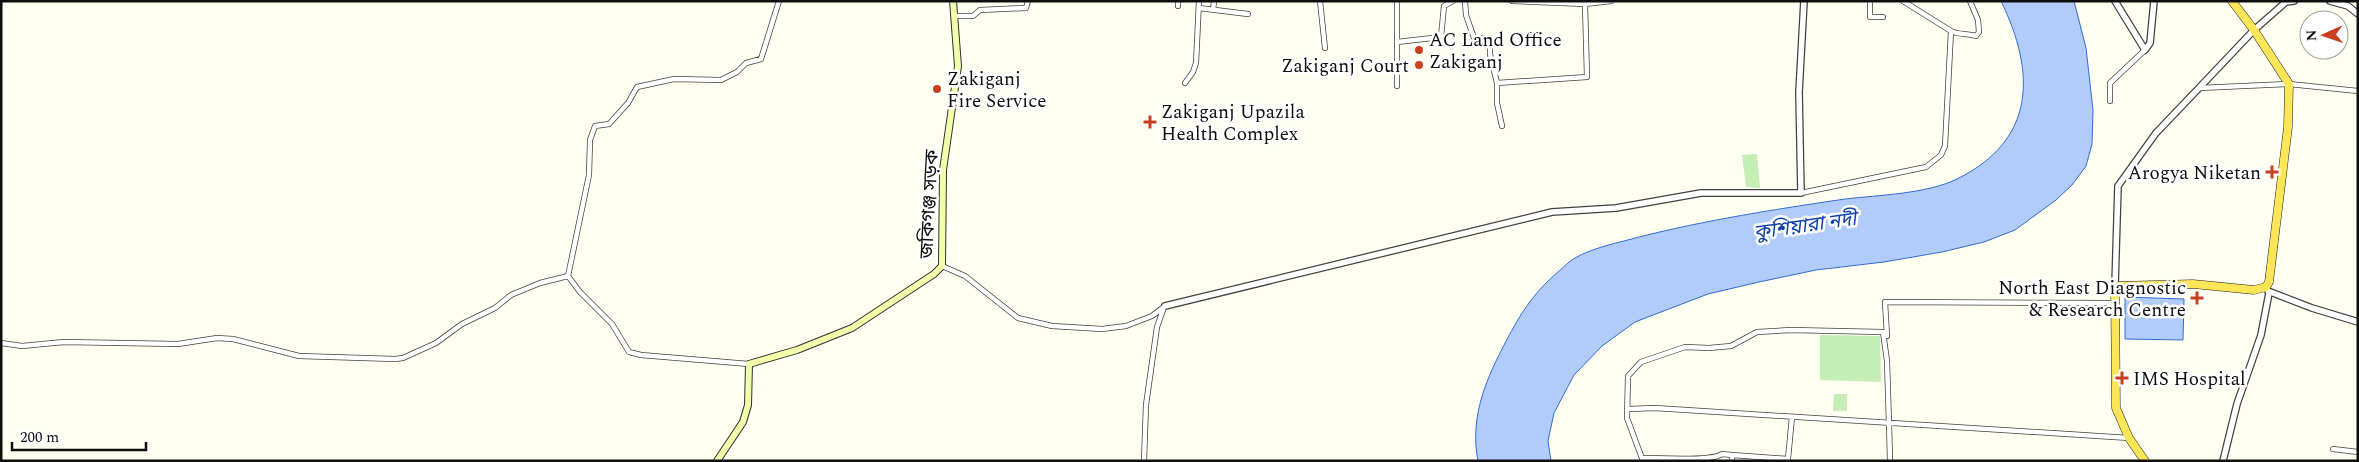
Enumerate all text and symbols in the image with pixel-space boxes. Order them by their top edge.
north arrow [2299,10,2349,60]
place label: AC Land Office Zakiganj [1429,26,1562,77]
text: N [2301,29,2322,42]
marker: AC Land Office Zakiganj [1413,44,1425,56]
place label: Zakiganj Court [1281,52,1409,81]
marker: Zakiganj Court [1413,59,1425,71]
place label: Zakiganj Fire Service [947,65,1046,116]
marker: Zakiganj Fire Service [931,83,943,95]
place label: Zakiganj Upazila Health Complex [1161,98,1305,149]
marker: Zakiganj Upazila Health Complex [1143,115,1157,129]
street label: জকিগঞ্জ সড়ক [912,148,947,260]
place label: Arogya Niketan [2128,159,2261,188]
marker: Arogya Niketan [2265,165,2279,179]
water label: কুশিয়ারা নদী [1752,203,1862,248]
place label: North East Diagnostic & Research Centre [1998,274,2186,325]
marker: North East Diagnostic & Research Centre [2190,291,2204,305]
place label: IMS Hospital [2133,365,2246,394]
marker: IMS Hospital [2115,371,2129,385]
scale bar [12,420,146,452]
text: 200 m [20,426,59,449]

